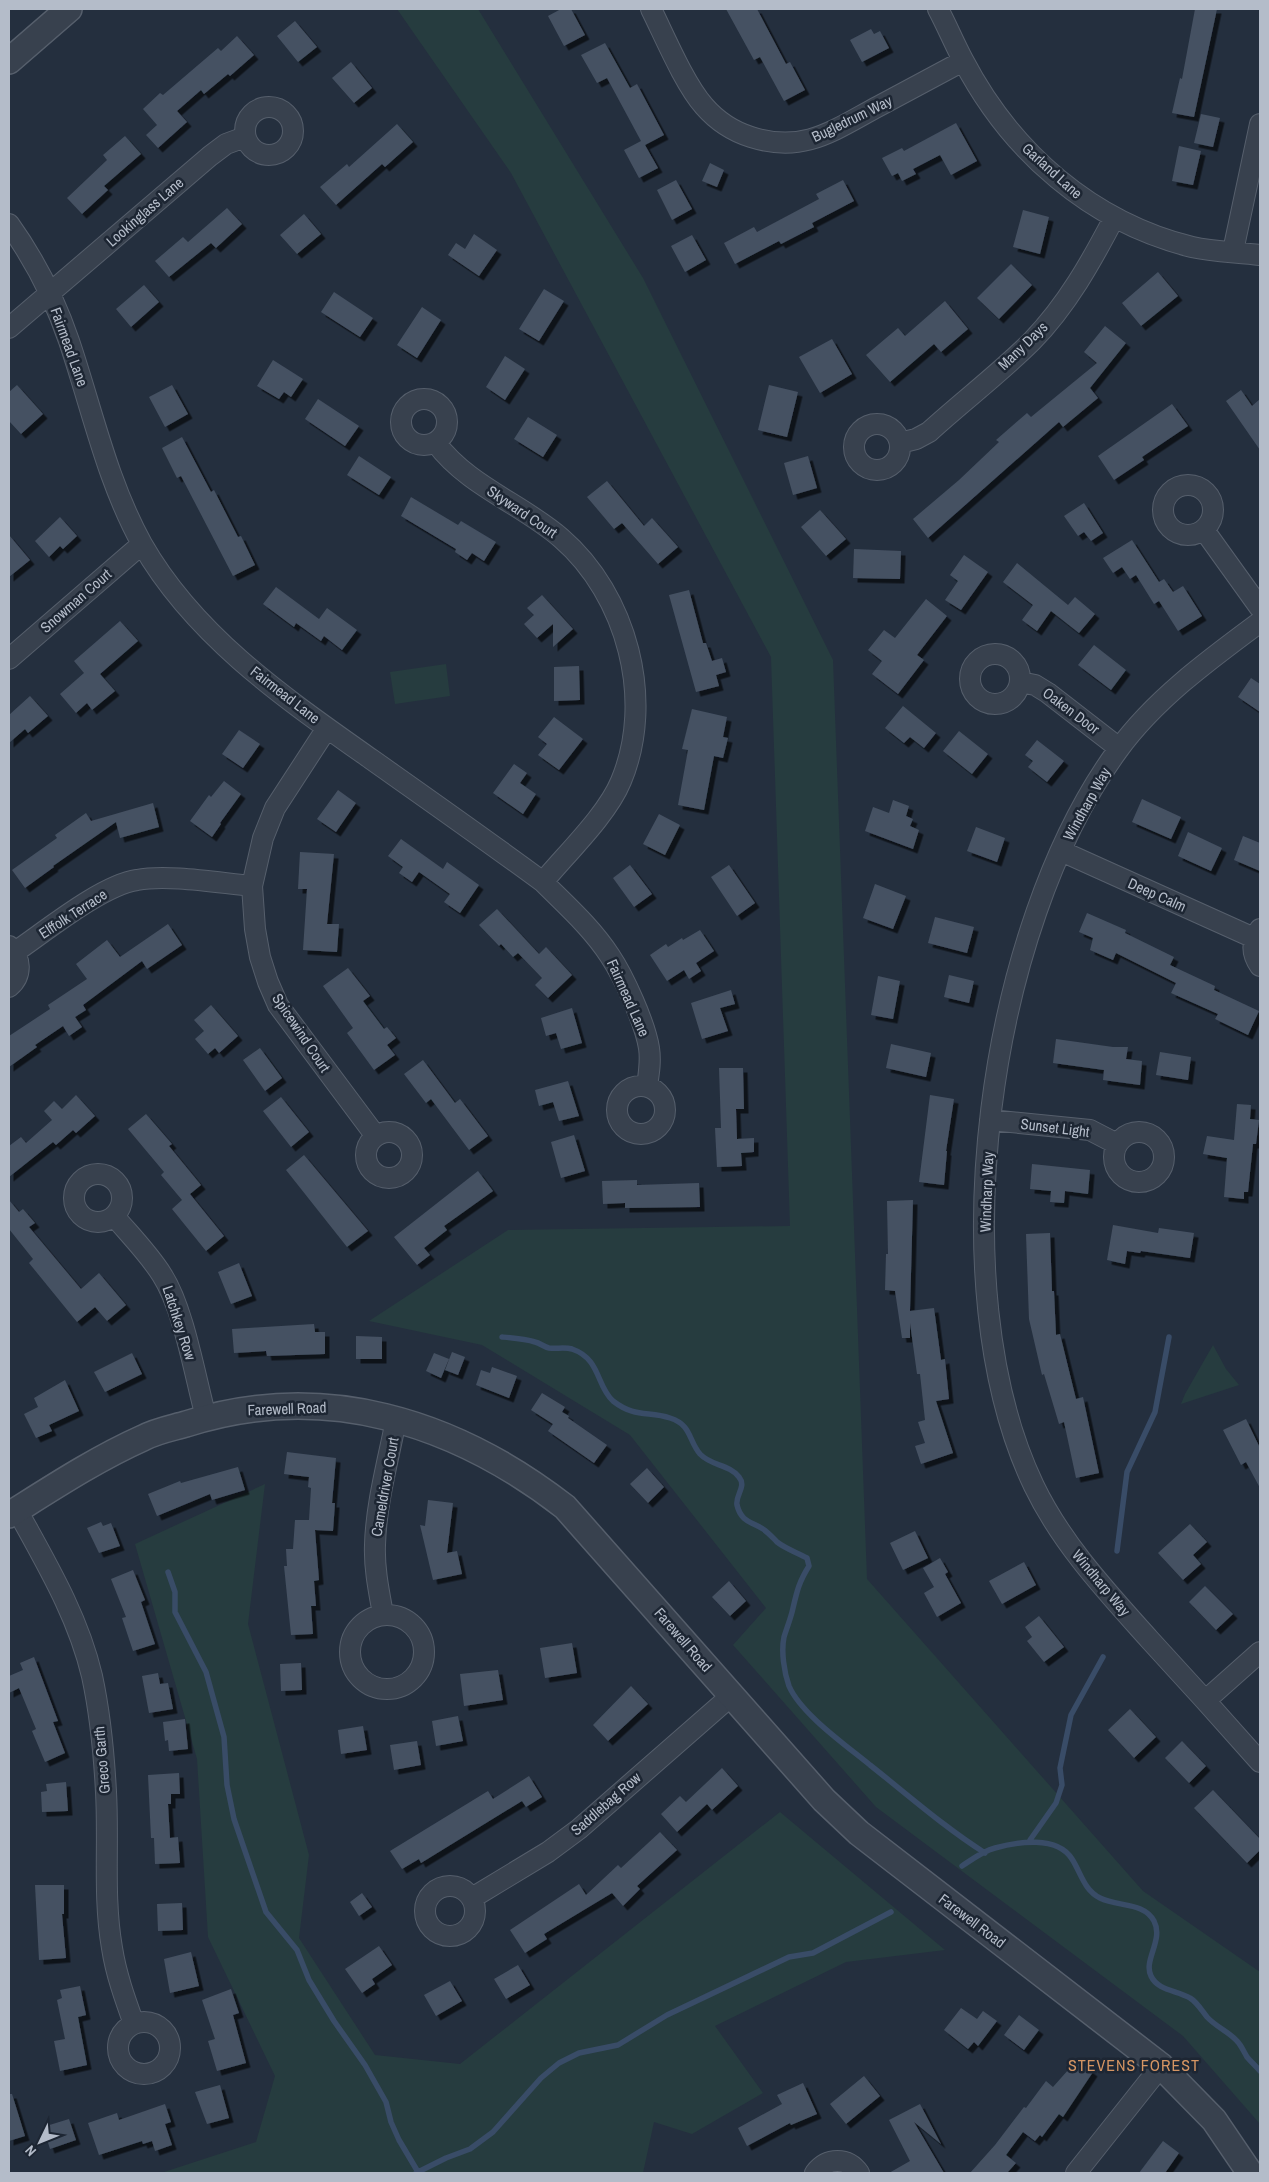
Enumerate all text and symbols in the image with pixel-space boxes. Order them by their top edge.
street label: Bugledrum Way [808,90,896,147]
street label: Garland Lane [1018,138,1087,203]
street label: Lookinglass Lane [101,172,188,251]
street label: Fairmead Lane [45,304,94,389]
street label: Many Days [993,317,1052,375]
street label: Skyward Court [483,480,562,543]
street label: Snowman Court [36,563,116,637]
street label: Fairmead Lane [246,661,325,728]
street label: Oaken Door [1038,682,1104,739]
street label: Windharp Way [1058,763,1116,844]
street label: Deep Calm [1125,872,1190,917]
street label: Elffolk Terrace [35,884,111,943]
street label: Fairmead Lane [602,956,655,1040]
street label: Spicewind Court [267,989,336,1077]
street label: Sunset Light [1019,1113,1091,1142]
street label: Windharp Way [975,1150,998,1233]
street label: Latchkey Row [158,1283,201,1363]
street label: Farewell Road [247,1397,327,1420]
street label: Cameldriver Court [365,1435,404,1538]
street label: Windharp Way [1067,1545,1136,1621]
street label: Farewell Road [650,1603,717,1676]
street label: Greco Garth [88,1725,115,1795]
street label: Saddlebag Row [566,1767,645,1840]
street label: Farewell Road [935,1889,1010,1953]
district label: STEVENS FOREST [1068,2054,1200,2076]
north arrow [15,2117,65,2167]
text: N [21,2142,40,2160]

